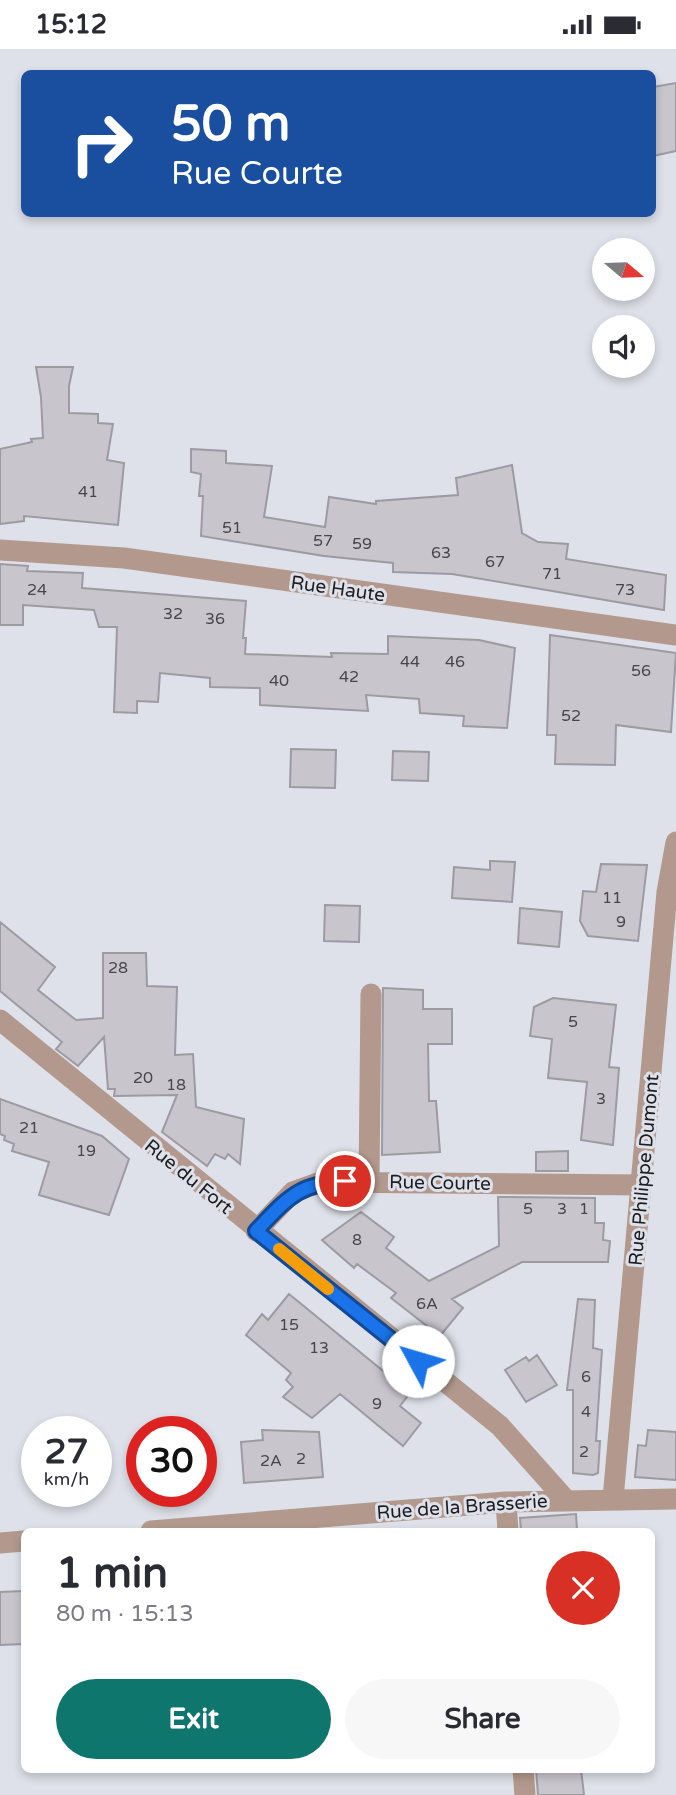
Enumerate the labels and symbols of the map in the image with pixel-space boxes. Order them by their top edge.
north arrow [592,238,654,301]
house number: 41 [78,482,98,502]
house number: 51 [222,518,242,538]
house number: 57 [313,531,333,551]
house number: 59 [352,534,372,554]
house number: 63 [431,543,451,563]
house number: 67 [485,552,505,572]
house number: 71 [542,564,562,584]
street label: Rue Haute [289,571,387,607]
house number: 24 [27,580,47,600]
house number: 73 [615,580,635,600]
house number: 32 [163,604,183,624]
house number: 36 [205,609,225,629]
house number: 44 [400,652,420,672]
house number: 46 [445,652,465,672]
house number: 56 [631,661,651,681]
house number: 42 [339,667,359,687]
house number: 40 [269,671,289,691]
house number: 52 [561,706,581,726]
house number: 11 [602,888,622,908]
house number: 9 [616,912,626,932]
house number: 28 [108,958,128,978]
house number: 5 [568,1012,578,1032]
house number: 20 [133,1068,153,1088]
street label: Rue Philippe Dumont [625,1073,663,1267]
house number: 18 [166,1075,186,1095]
house number: 3 [596,1089,606,1109]
house number: 21 [19,1118,39,1138]
street label: Rue du Fort [140,1135,237,1219]
house number: 19 [76,1141,96,1161]
pin [315,1151,375,1211]
street label: Rue Courte [389,1171,491,1195]
house number: 5 [523,1199,533,1219]
house number: 3 [557,1199,567,1219]
house number: 1 [579,1199,589,1219]
house number: 8 [352,1230,362,1250]
house number: 6A [416,1294,438,1314]
house number: 15 [279,1315,299,1335]
position arrow [381,1324,455,1398]
house number: 13 [309,1338,329,1358]
house number: 6 [581,1367,591,1387]
house number: 9 [372,1394,382,1414]
house number: 4 [581,1402,591,1422]
speed limit sign: 30 [126,1416,217,1507]
house number: 2 [579,1442,589,1462]
house number: 2 [296,1449,306,1469]
house number: 2A [260,1451,282,1471]
street label: Rue de la Brasserie [376,1490,548,1524]

